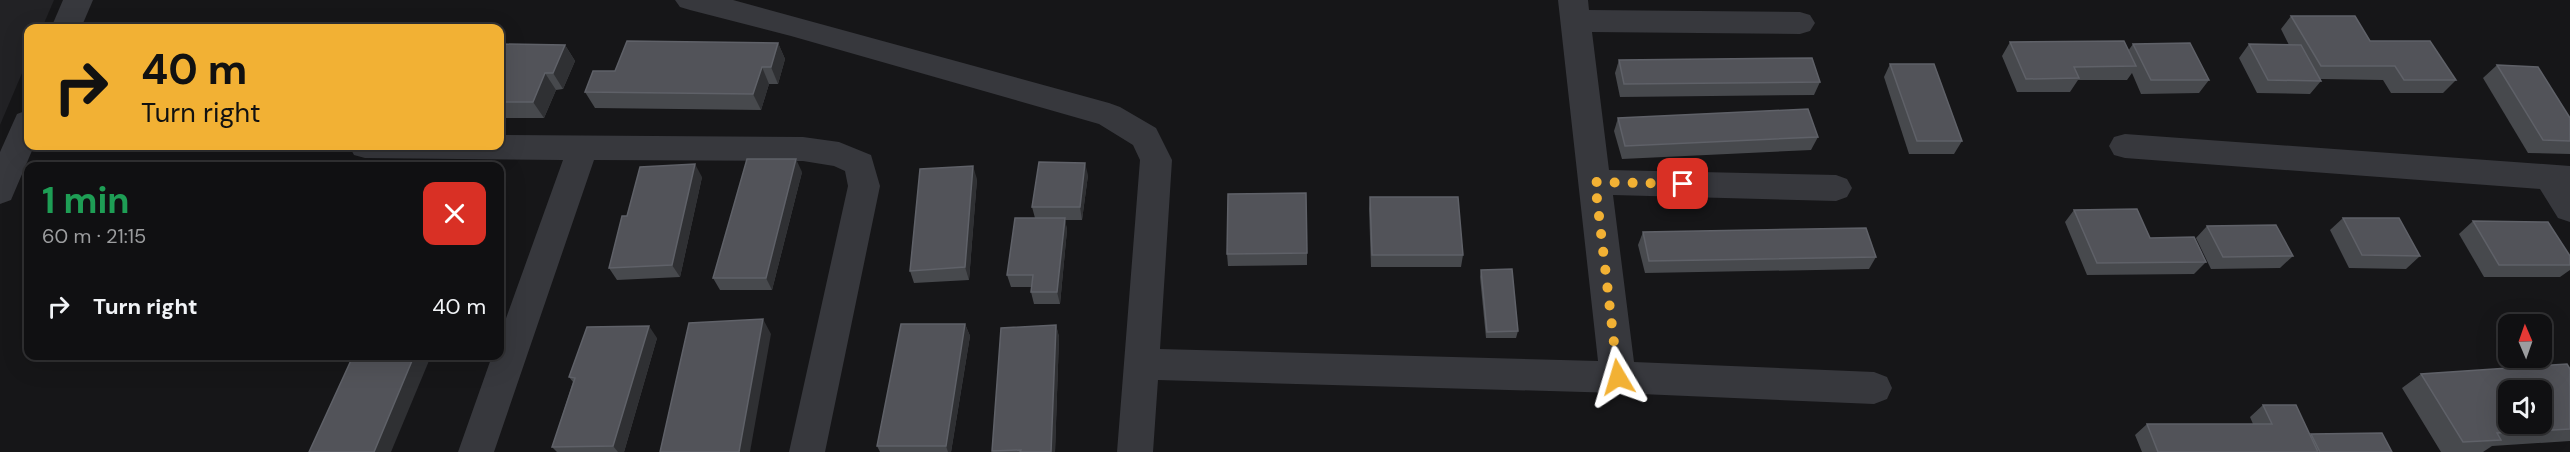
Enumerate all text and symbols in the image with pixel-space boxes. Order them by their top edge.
text: 40 m [141,42,247,97]
icon: right [42,48,120,126]
text: Turn right [141,95,261,130]
pin [1657,158,1708,209]
icon: arrive [1666,167,1699,200]
text: 1 min [42,177,130,224]
button: close [423,182,486,245]
text: 60 m · 21:15 [42,223,146,249]
icon: right [42,290,75,323]
text: Turn right [93,292,198,321]
text: 40 m [432,292,486,321]
north arrow [2498,314,2552,368]
map controls [2498,314,2552,434]
position arrow [1586,345,1650,409]
button: sound [2498,380,2552,434]

